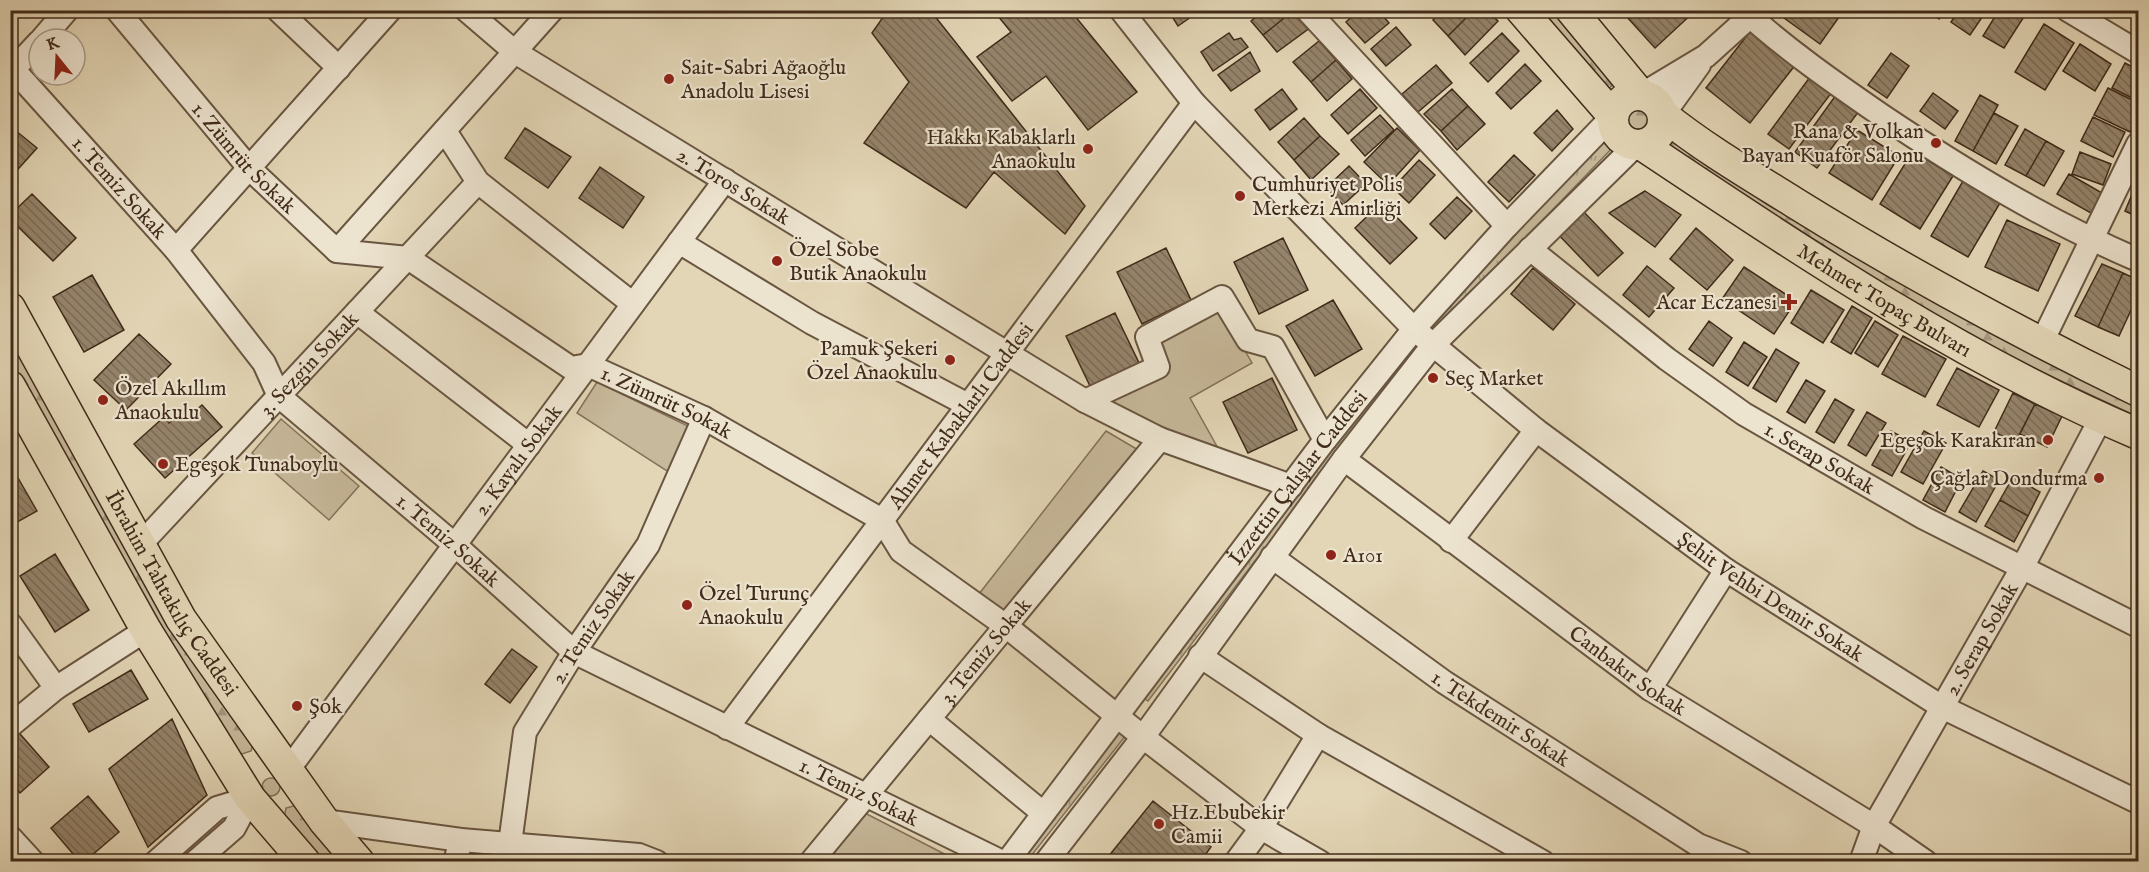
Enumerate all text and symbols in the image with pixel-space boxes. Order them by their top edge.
north arrow [27,27,87,87]
text: K [44,33,63,56]
place label: Sait-Sabri Ağaoğlu Anadolu Lisesi [680,55,846,106]
marker: Sait-Sabri Ağaoğlu Anadolu Lisesi [662,72,676,86]
street label: 1. Zümrüt Sokak [185,97,302,221]
place label: Rana & Volkan Bayan Kuaför Salonu [1741,119,1924,170]
place label: Hakkı Kabaklarlı Anaokulu [926,125,1076,176]
street label: 1. Temiz Sokak [65,131,173,246]
marker: Rana & Volkan Bayan Kuaför Salonu [1929,136,1943,150]
street label: 2. Toros Sokak [671,142,795,233]
marker: Hakkı Kabaklarlı Anaokulu [1081,142,1095,156]
place label: Cumhuriyet Polis Merkezi Amirliği [1252,172,1403,223]
marker: Cumhuriyet Polis Merkezi Amirliği [1233,189,1247,203]
place label: Özel Sobe Butik Anaokulu [789,237,927,288]
street label: Mehmet Topaç Bulvarı [1791,239,1976,364]
marker: Özel Sobe Butik Anaokulu [770,254,784,268]
place label: Acar Eczanesi [1655,290,1777,317]
marker: Acar Eczanesi [1782,295,1796,309]
street label: 3. Sezgin Sokak [254,306,366,423]
street label: Ahmet Kabaklarlı Caddesi [882,318,1040,516]
place label: Pamuk Şekeri Özel Anaokulu [807,336,938,387]
marker: Pamuk Şekeri Özel Anaokulu [943,353,957,367]
street label: 1. Zümrüt Sokak [596,361,737,447]
place label: Seç Market [1445,366,1543,393]
marker: Seç Market [1426,371,1440,385]
place label: Özel Akıllım Anaokulu [114,376,227,427]
street label: İzzettin Çalışlar Caddesi [1223,386,1374,571]
marker: Özel Akıllım Anaokulu [96,393,110,407]
street label: 2. Kayalı Sokak [469,399,569,522]
street label: 1. Serap Sokak [1759,417,1880,502]
place label: Egeşok Karakıran [1880,428,2036,455]
marker: Egeşok Karakıran [2041,433,2055,447]
place label: Egeşok Tunaboylu [175,452,339,479]
marker: Egeşok Tunaboylu [156,457,170,471]
place label: Çağlar Dondurma [1930,466,2088,493]
marker: Çağlar Dondurma [2092,471,2106,485]
street label: İbrahim Tahtakılıç Caddesi [98,486,243,702]
street label: 1. Temiz Sokak [389,489,506,595]
street label: Şehit Vehbi Demir Sokak [1671,526,1869,669]
place label: A101 [1342,543,1383,570]
marker: A101 [1324,548,1338,562]
street label: 2. Temiz Sokak [546,565,642,689]
street label: 2. Serap Sokak [1940,578,2026,701]
place label: Özel Turunç Anaokulu [698,581,809,632]
street label: 3. Temiz Sokak [935,592,1039,710]
marker: Özel Turunç Anaokulu [680,598,694,612]
street label: Canbakır Sokak [1563,621,1691,723]
street label: 1. Tekdemir Sokak [1425,665,1575,775]
place label: Şok [309,694,343,721]
marker: Şok [290,699,304,713]
street label: 1. Temiz Sokak [794,753,923,834]
place label: Hz.Ebubekir Camii [1171,800,1286,851]
marker: Hz.Ebubekir Camii [1152,817,1166,831]

